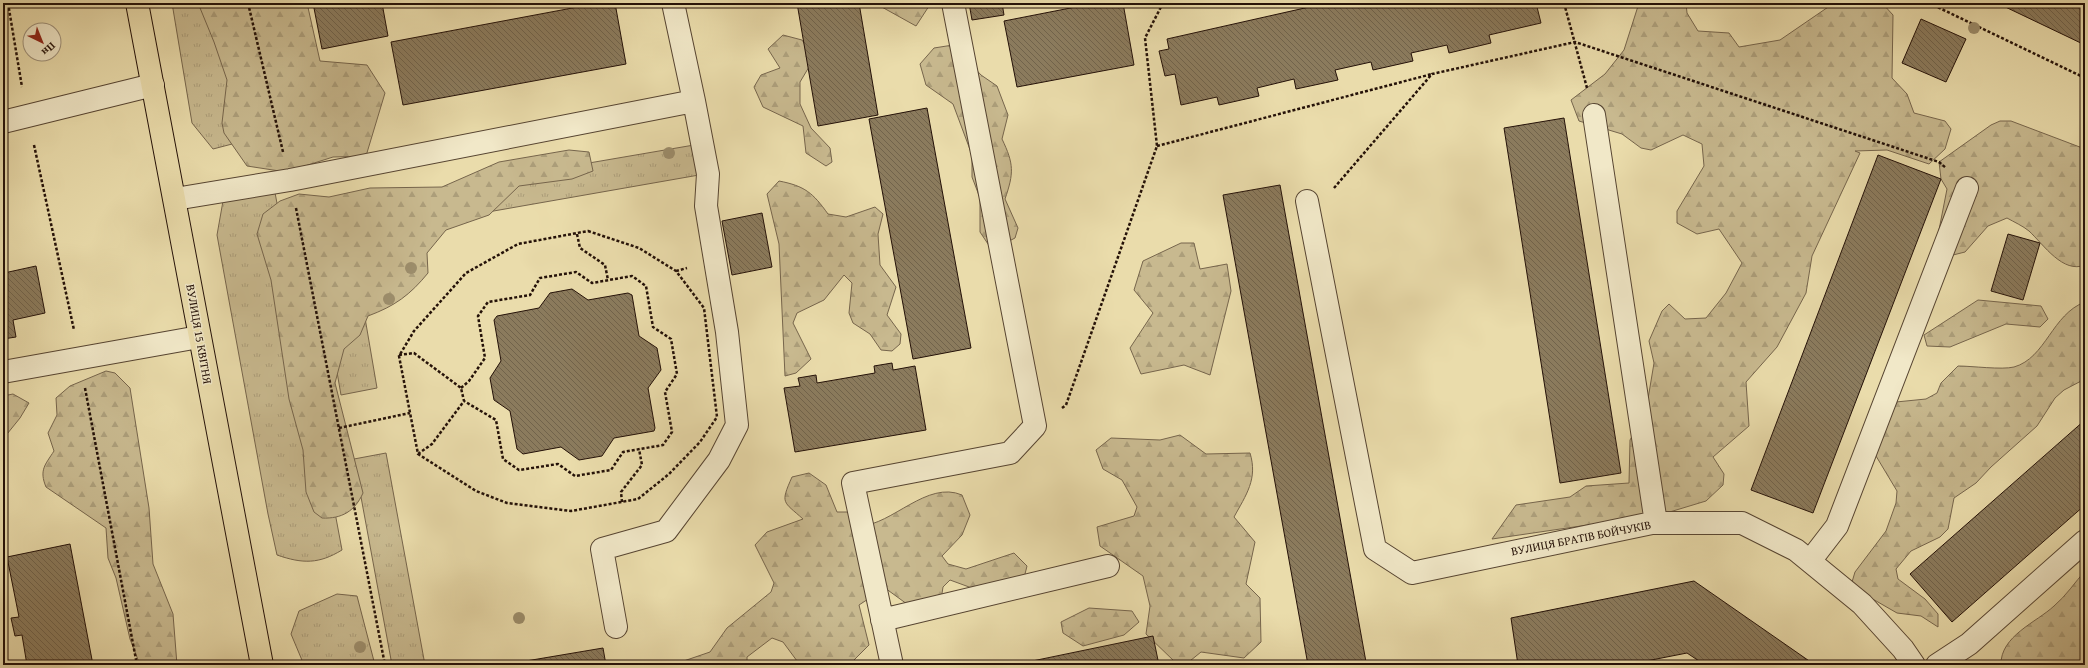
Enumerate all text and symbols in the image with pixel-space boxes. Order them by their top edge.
north arrow [22,22,62,62]
text: Пн [38,39,59,60]
street label: ВУЛИЦЯ 15 КВІТНЯ [182,283,217,385]
street label: ВУЛИЦЯ БРАТІВ БОЙЧУКІВ [1509,516,1653,559]

